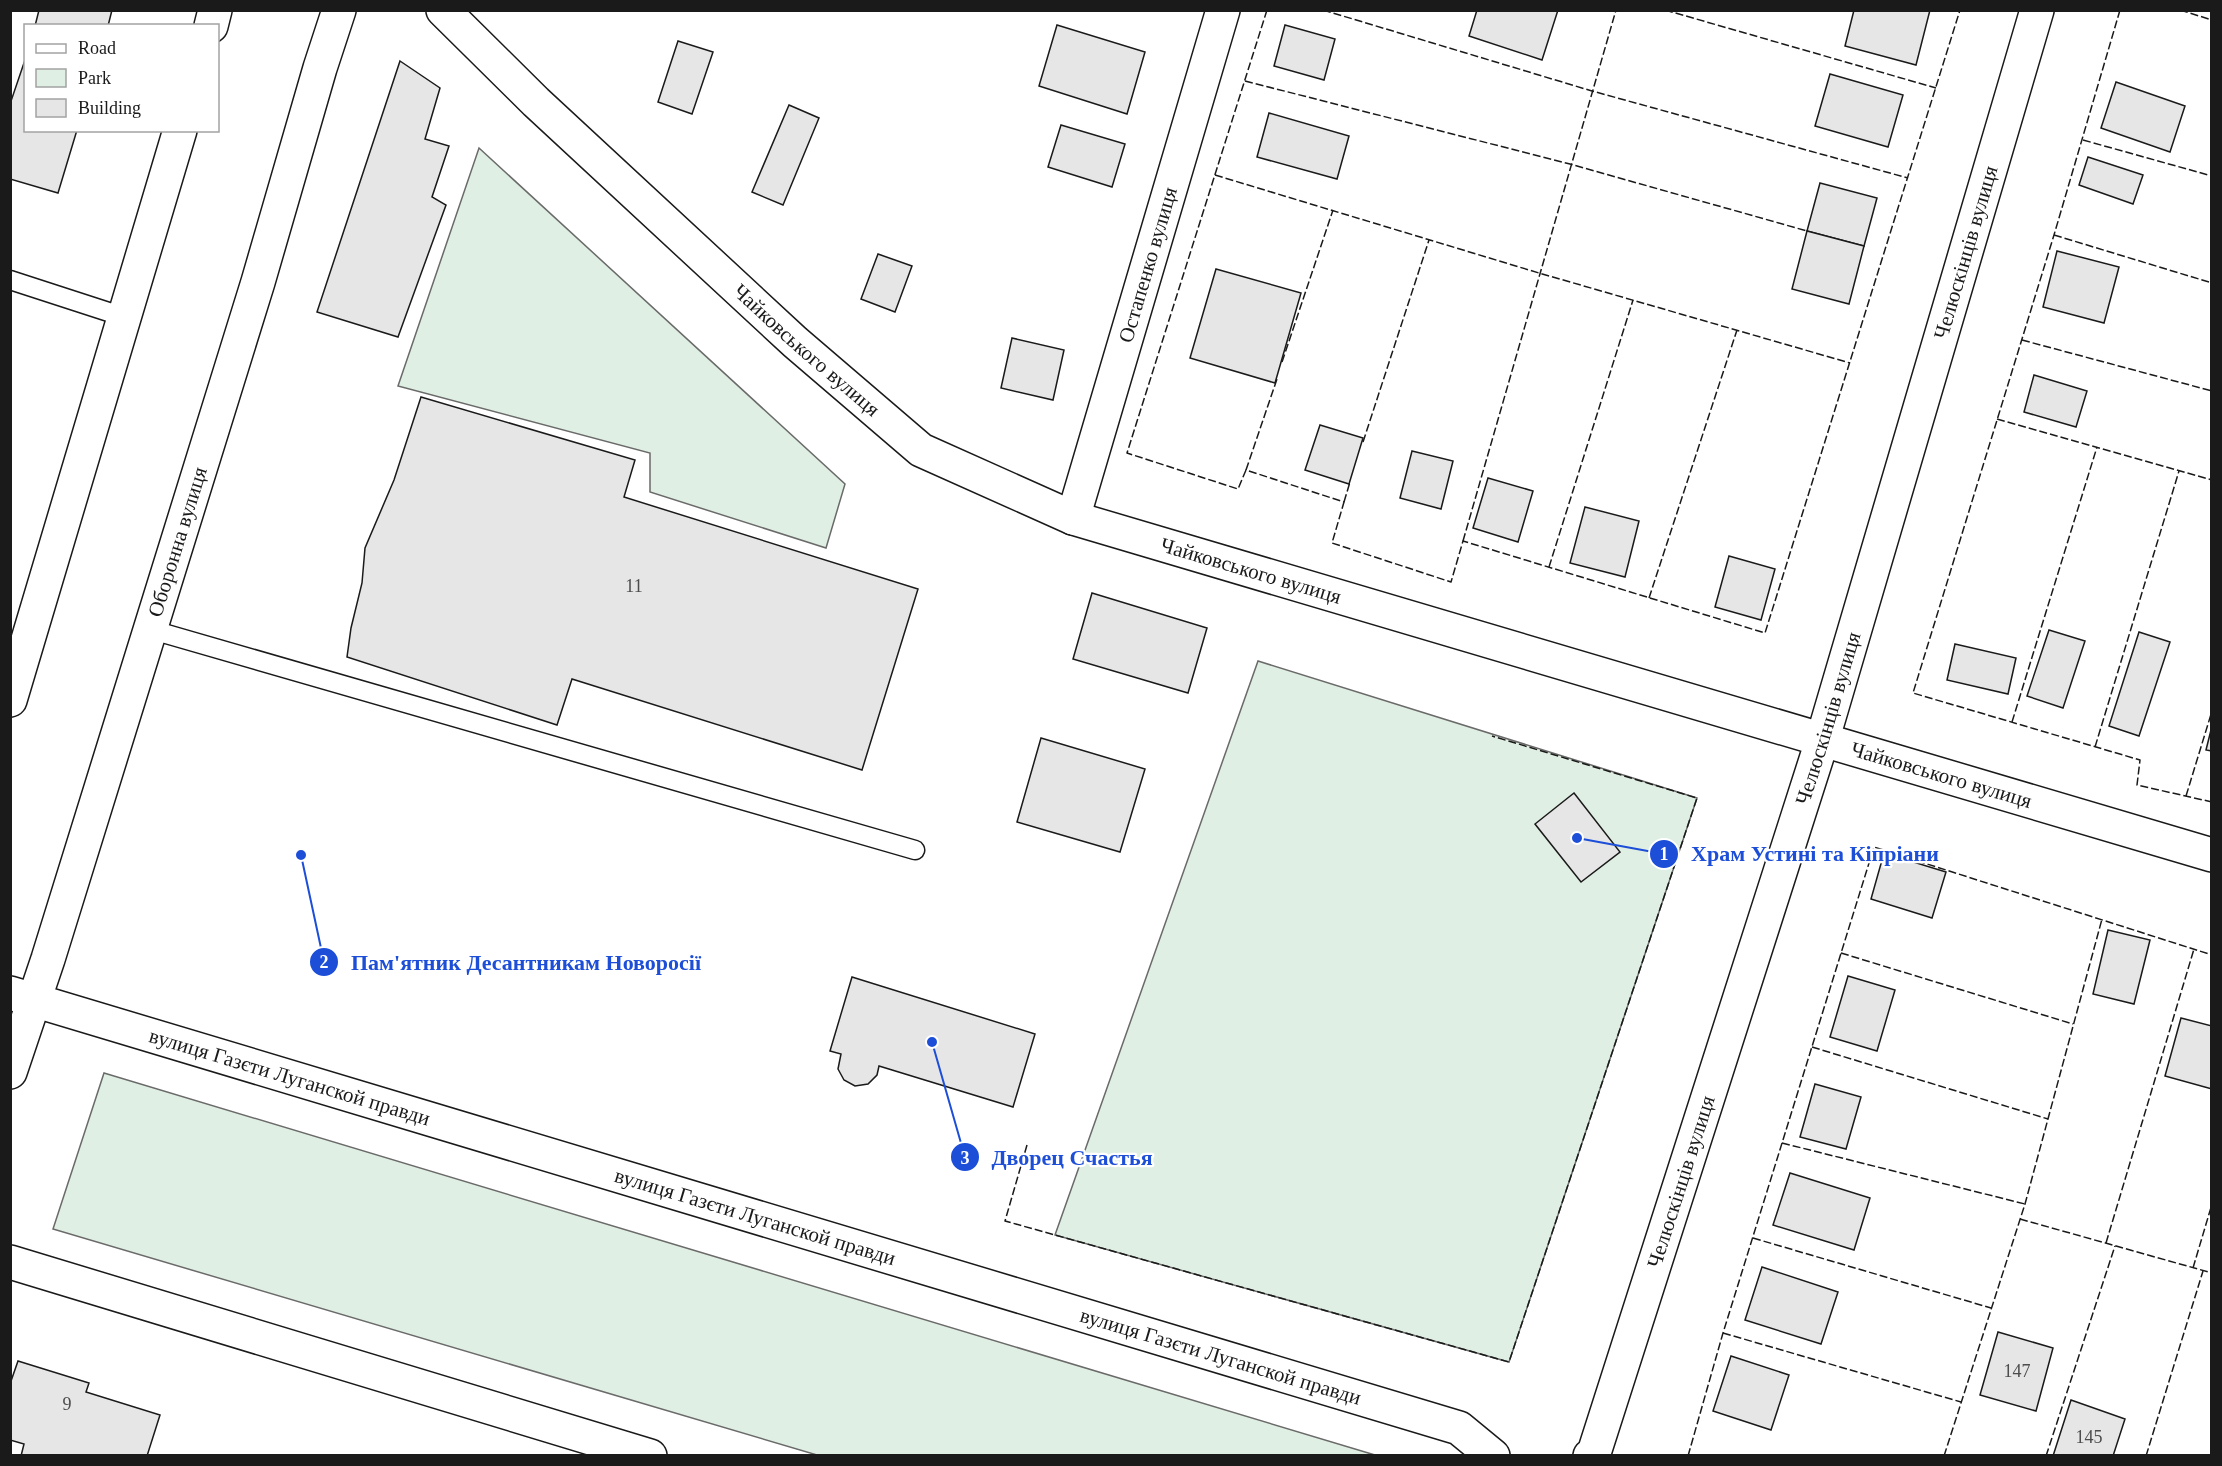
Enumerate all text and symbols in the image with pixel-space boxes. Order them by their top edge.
legend [24,24,219,132]
text: Road [78,38,116,58]
text: Park [78,68,111,88]
text: Building [78,98,141,118]
street label: Челюскінців вулиця [1929,163,2003,342]
street label: Остапенко вулиця [1113,184,1182,345]
street label: Чайковського вулиця [728,279,885,422]
street label: Оборонна вулиця [143,464,212,620]
street label: Чайковського вулиця [1158,533,1345,609]
house number: 11 [625,576,643,596]
street label: Челюскінців вулиця [1790,629,1866,808]
street label: Чайковського вулиця [1848,737,2035,813]
callout: Храм Устині та Кіпріани [1649,834,1951,874]
text: Храм Устині та Кіпріани [1691,841,1939,866]
text: 1 [1660,844,1669,864]
callout: Пам'ятник Десантникам Новоросії [309,942,713,982]
text: Пам'ятник Десантникам Новоросії [351,950,702,975]
text: 2 [320,952,329,972]
street label: вулиця Газєти Луганской правди [146,1023,433,1130]
street label: Челюскінців вулиця [1642,1092,1720,1271]
callout: Дворец Счастья [950,1137,1165,1177]
text: Дворец Счастья [991,1145,1153,1170]
text: 3 [961,1148,970,1168]
street label: вулиця Газєти Луганской правди [612,1163,898,1270]
street label: вулиця Газєти Луганской правди [1077,1303,1364,1410]
house number: 147 [2004,1361,2031,1381]
house number: 9 [63,1394,72,1414]
house number: 145 [2076,1427,2103,1447]

